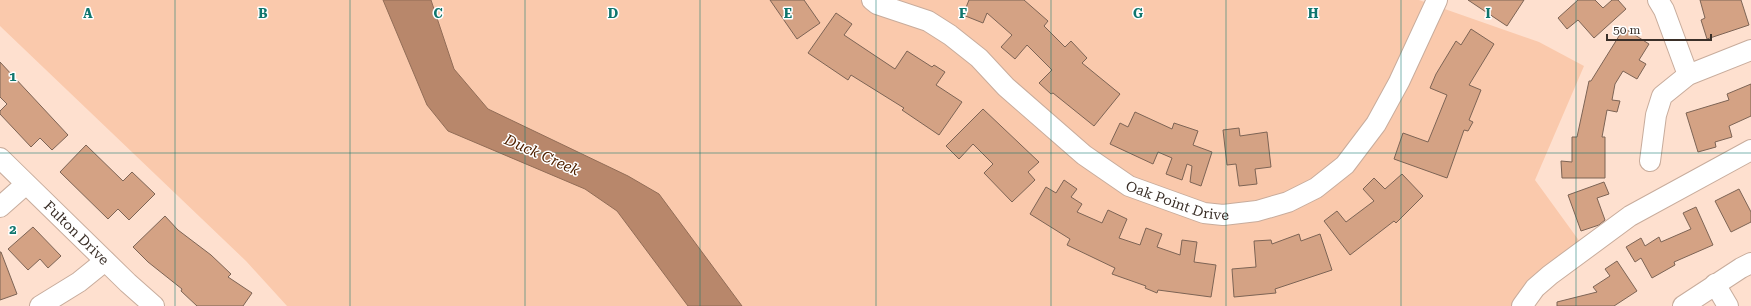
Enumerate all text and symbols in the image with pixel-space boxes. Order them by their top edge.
text: A [83,6,93,21]
text: B [258,6,268,21]
text: C [433,6,443,21]
text: D [608,6,618,21]
text: E [784,6,792,21]
text: F [959,6,967,21]
text: G [1133,6,1143,21]
text: H [1308,6,1319,21]
text: I [1485,6,1491,21]
scale bar [1607,16,1711,42]
text: 50 m [1613,23,1640,37]
text: 1 [9,69,17,84]
water label: Duck Creek [501,130,583,180]
street label: Oak Point Drive [1124,178,1230,223]
street label: Fulton Drive [41,198,113,268]
text: 2 [9,222,17,237]

